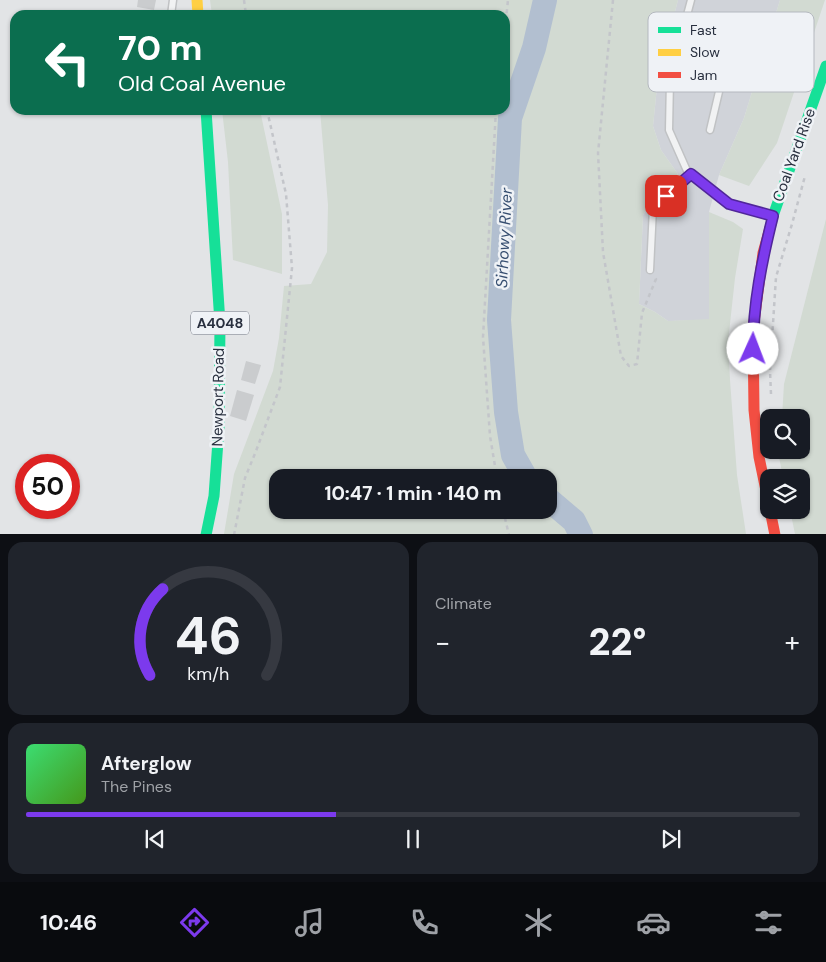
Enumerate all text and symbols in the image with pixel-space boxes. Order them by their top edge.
legend [648,12,814,92]
text: Fast [690,21,717,39]
text: 70 m [118,25,202,71]
icon: left [35,30,100,95]
text: Slow [690,43,720,61]
text: Jam [690,66,717,84]
text: Old Coal Avenue [118,69,286,98]
street label: Coal Yard Rise [768,105,820,205]
pin [645,175,687,217]
icon: arrive [652,182,680,210]
water label: Sirhowy River [491,186,517,288]
road number: A4048 [191,312,249,334]
position arrow [726,322,778,374]
street label: Newport Road [207,348,229,446]
map controls [760,409,810,519]
button: search [760,409,810,459]
speed limit sign: 50 [15,454,80,519]
button: layers [760,469,810,519]
text: 10:47 · 1 min · 140 m [324,481,502,506]
text: Climate [435,593,492,614]
text: 46 [175,602,242,670]
text: 22° [589,617,646,667]
text: − [435,624,450,661]
text: + [785,624,800,661]
text: km/h [187,662,230,686]
text: Afterglow [101,751,192,776]
text: The Pines [101,776,172,797]
icon: previous [141,825,169,853]
icon: pause [399,825,427,853]
icon: next [657,825,685,853]
icon: directions [177,905,212,940]
icon: music [292,905,327,940]
icon: phone [407,905,442,940]
icon: climate [521,905,556,940]
icon: car [636,905,671,940]
icon: filters [751,905,786,940]
text: 10:46 [40,908,97,937]

